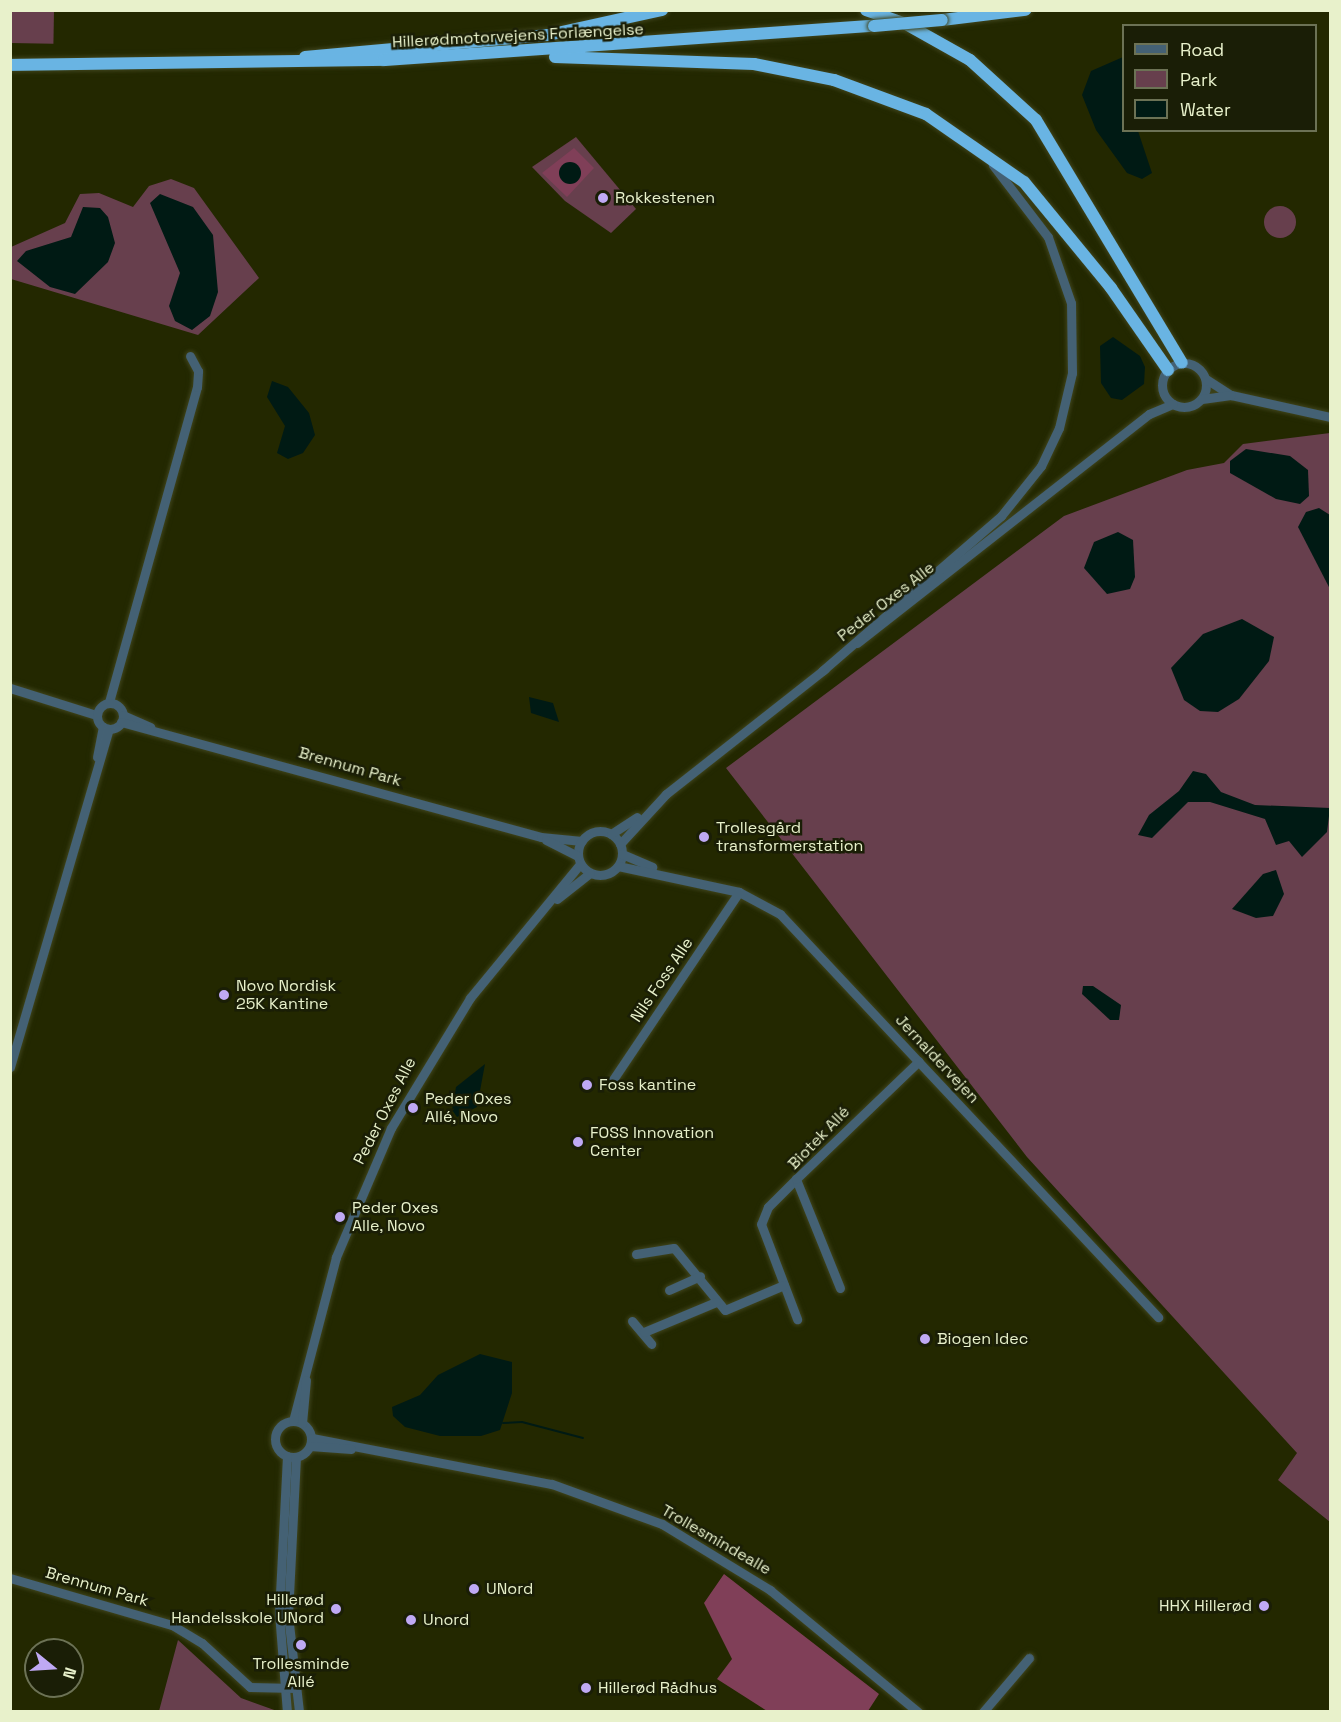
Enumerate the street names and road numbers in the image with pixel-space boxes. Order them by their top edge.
street label: Hillerødmotorvejens Forlængelse [392,20,644,52]
street label: Peder Oxes Alle [834,558,938,646]
street label: Brennum Park [296,743,404,791]
street label: Nils Foss Alle [627,934,697,1026]
street label: Jernaldervejen [891,1011,983,1107]
street label: Peder Oxes Alle [350,1054,420,1168]
street label: Biotek Allé [784,1102,854,1174]
street label: Trollesmindealle [658,1501,774,1579]
street label: Brennum Park [43,1563,151,1611]

